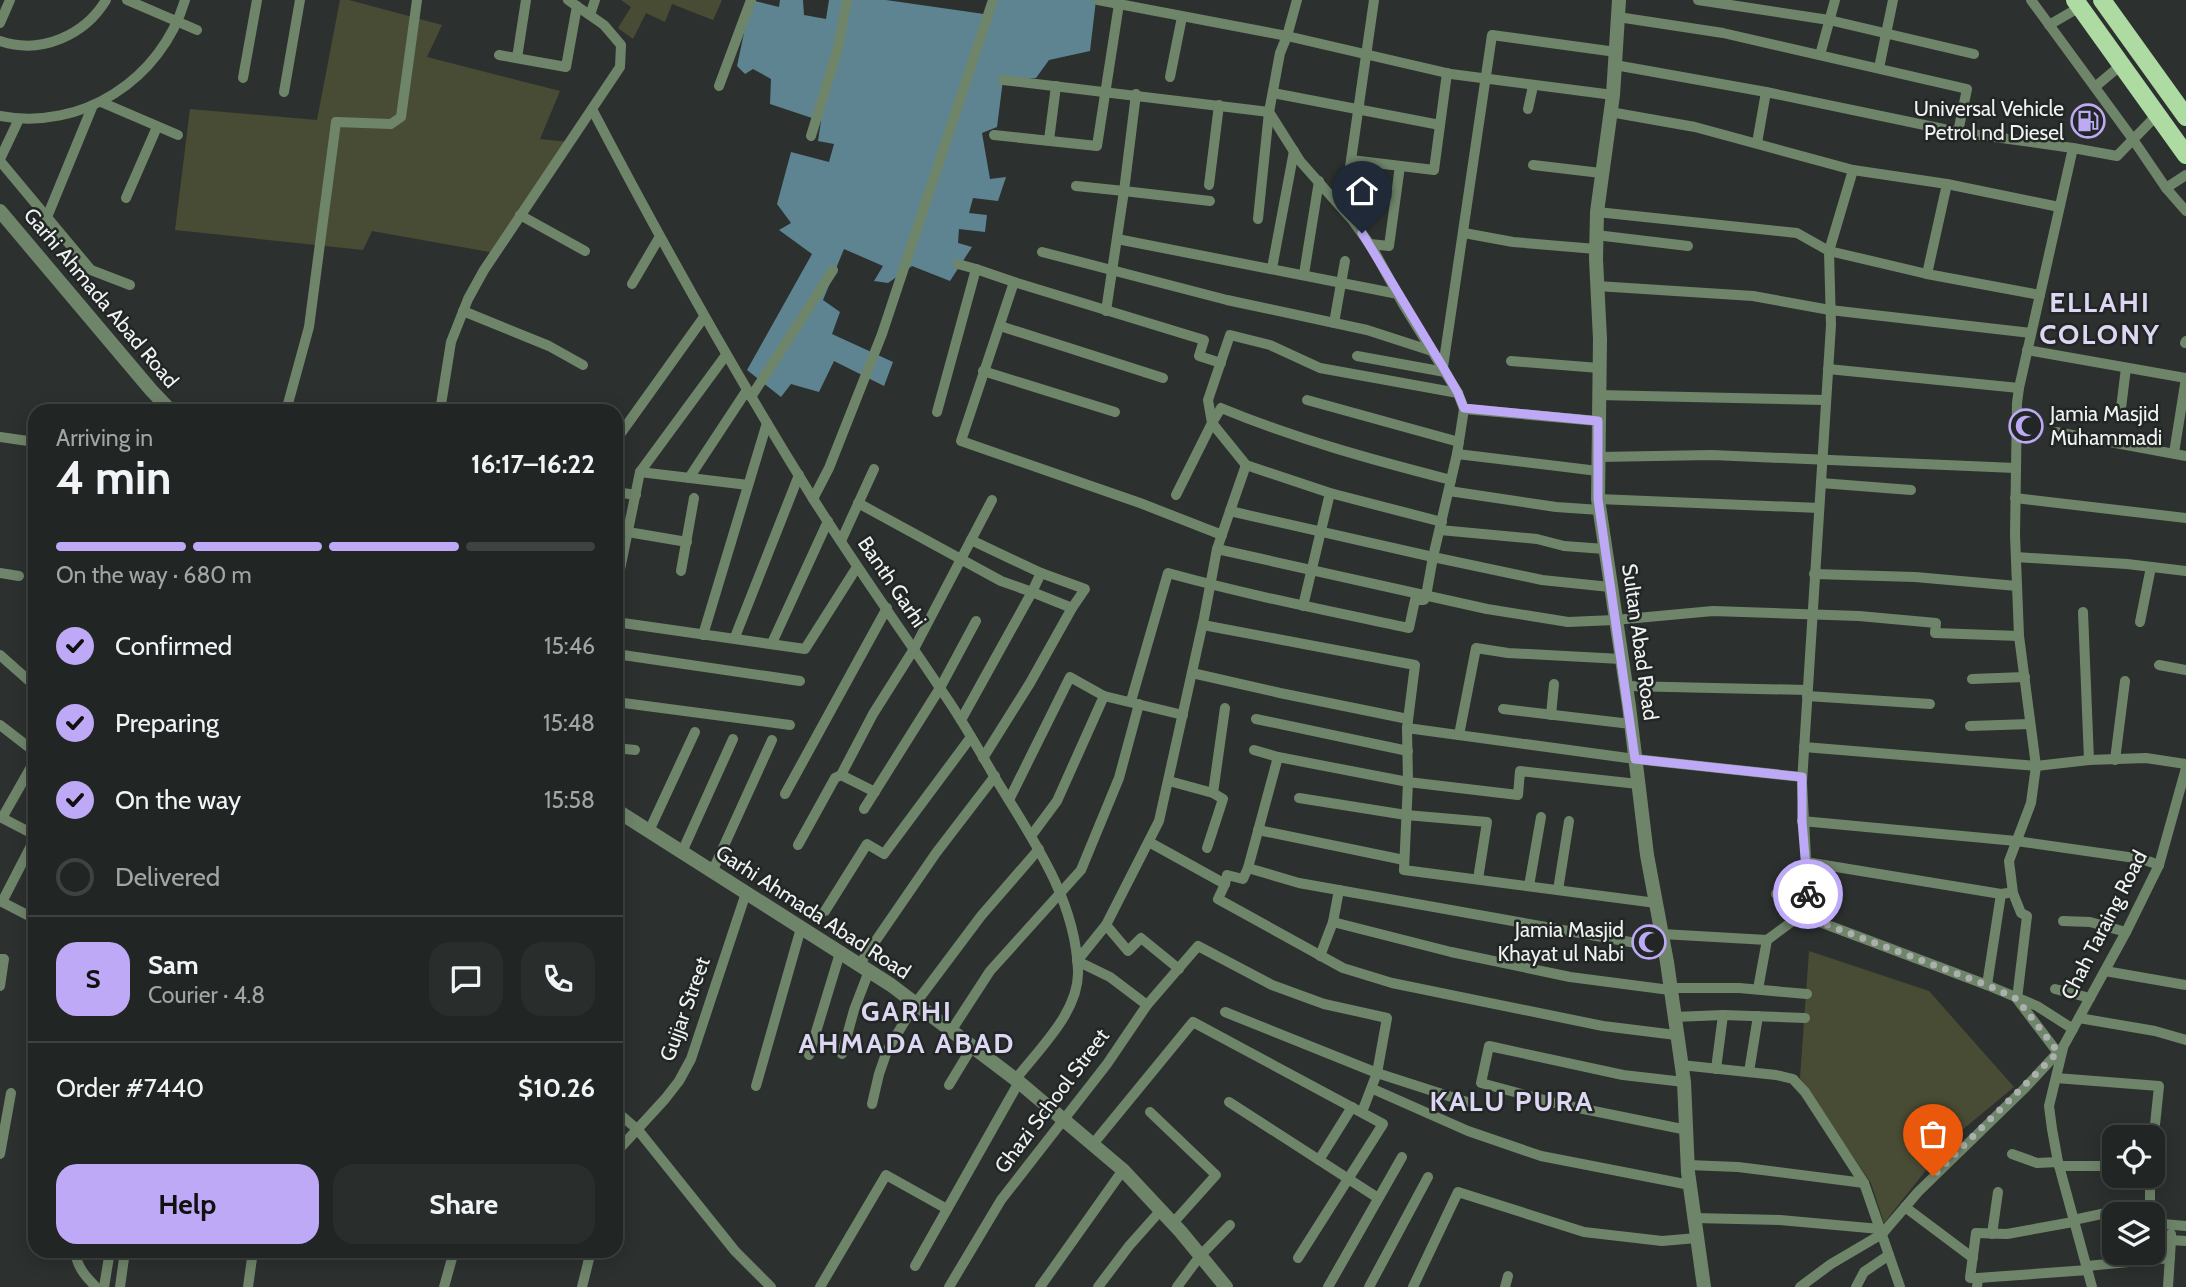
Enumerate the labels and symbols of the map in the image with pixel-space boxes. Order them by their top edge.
place label: Universal Vehicle Petrol nd Diesel [1914,96,2064,145]
fuel station icon: Universal Vehicle Petrol nd Diesel [2069,102,2107,140]
pin [1332,161,1392,233]
street label: Garhi Ahmada Abad Road [19,203,184,393]
district label: ELLAHI COLONY [2039,285,2161,351]
place label: Jamia Masjid Muhammadi [2049,401,2162,450]
mosque icon: Jamia Masjid Muhammadi [2007,407,2045,445]
street label: Banth Garhi [853,532,932,632]
street label: Sultan Abad Road [1617,562,1664,722]
street label: Garhi Ahmada Abad Road [711,839,915,984]
street label: Chah Taraing Road [2055,846,2152,1004]
courier [1773,859,1843,929]
place label: Jamia Masjid Khayat ul Nabi [1497,917,1624,966]
mosque icon: Jamia Masjid Khayat ul Nabi [1630,923,1668,961]
street label: Gujjar Street [654,953,716,1065]
district label: GARHI AHMADA ABAD [799,994,1015,1060]
street label: Ghazi School Street [989,1024,1114,1178]
district label: KALU PURA [1430,1084,1594,1118]
pin [1903,1104,1963,1176]

